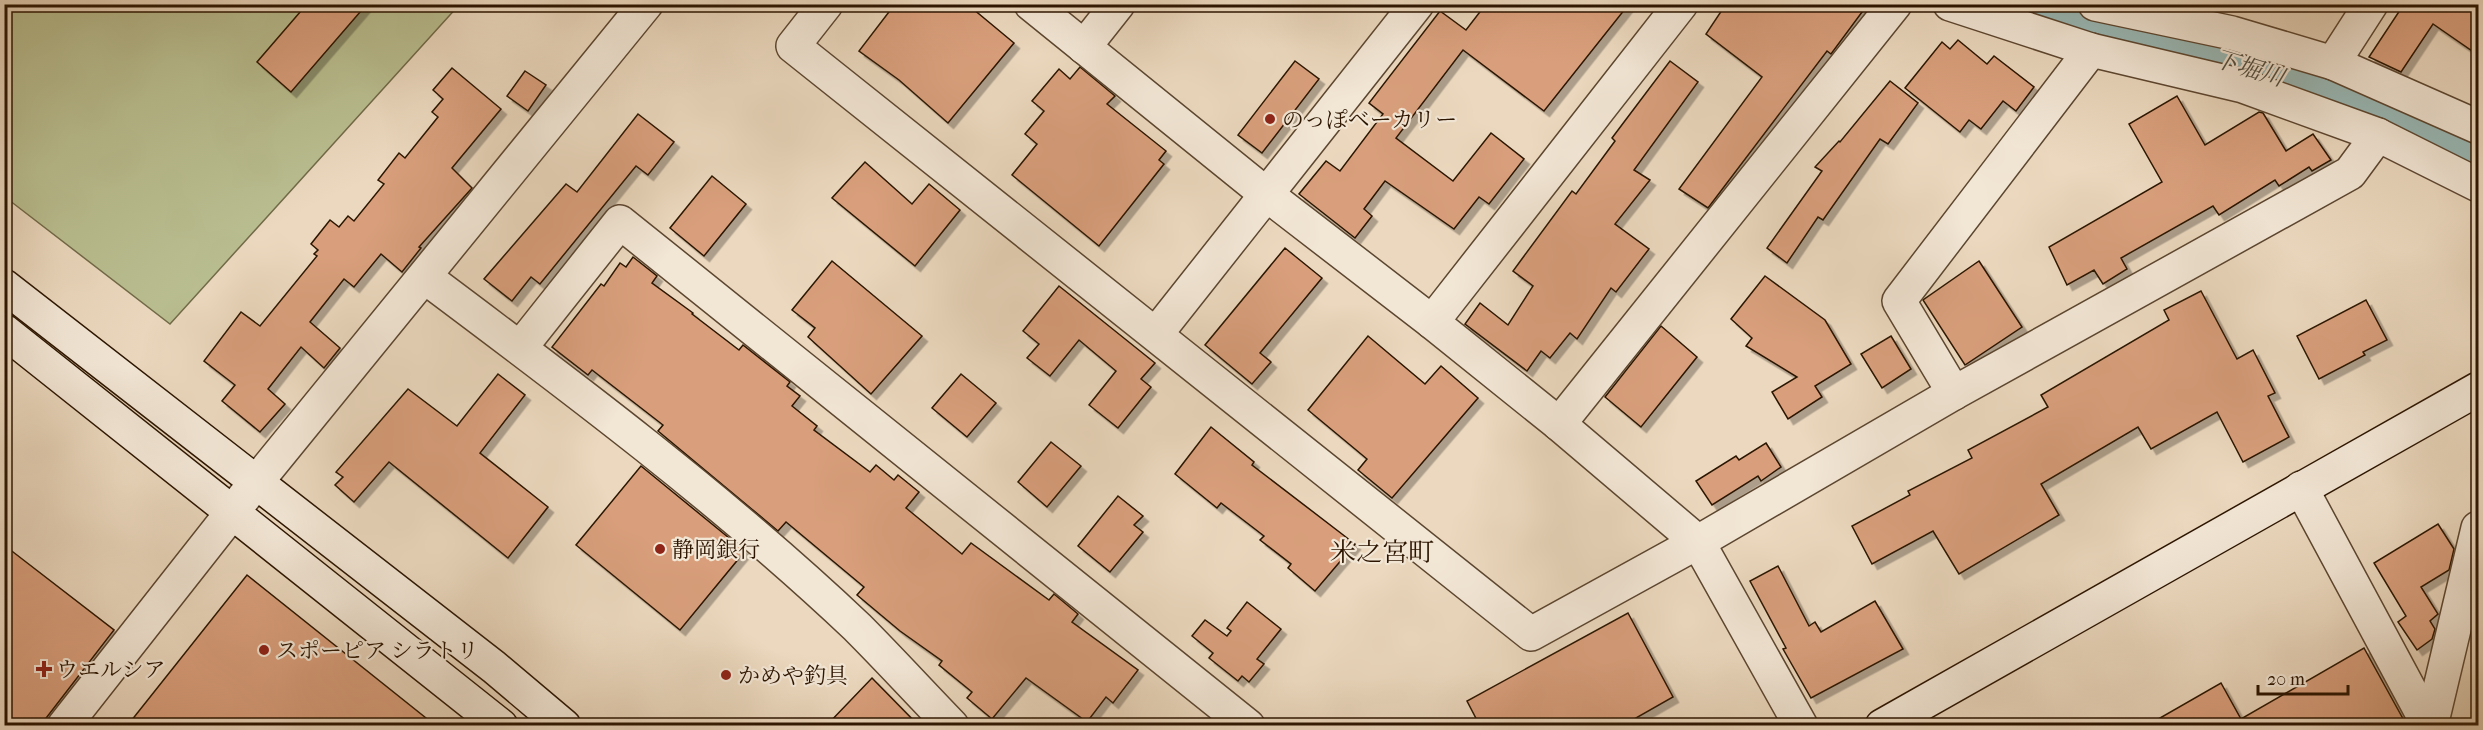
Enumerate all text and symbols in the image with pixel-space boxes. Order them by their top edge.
water label: 下堀川 [2210,44,2290,93]
place label: のっぽベーカリー [1282,107,1457,133]
marker: のっぽベーカリー [1263,112,1277,126]
place label: 静岡銀行 [672,537,760,563]
district label: 米之宮町 [1330,537,1434,568]
marker: 静岡銀行 [653,542,667,556]
place label: スポーピア シラトリ [276,638,479,664]
marker: スポーピア シラトリ [257,643,271,657]
place label: ウエルシア [56,657,165,683]
scale bar [2258,658,2348,696]
marker: ウエルシア [37,662,51,676]
place label: かめや釣具 [738,663,848,689]
marker: かめや釣具 [719,668,733,682]
text: 20 m [2267,669,2305,690]

